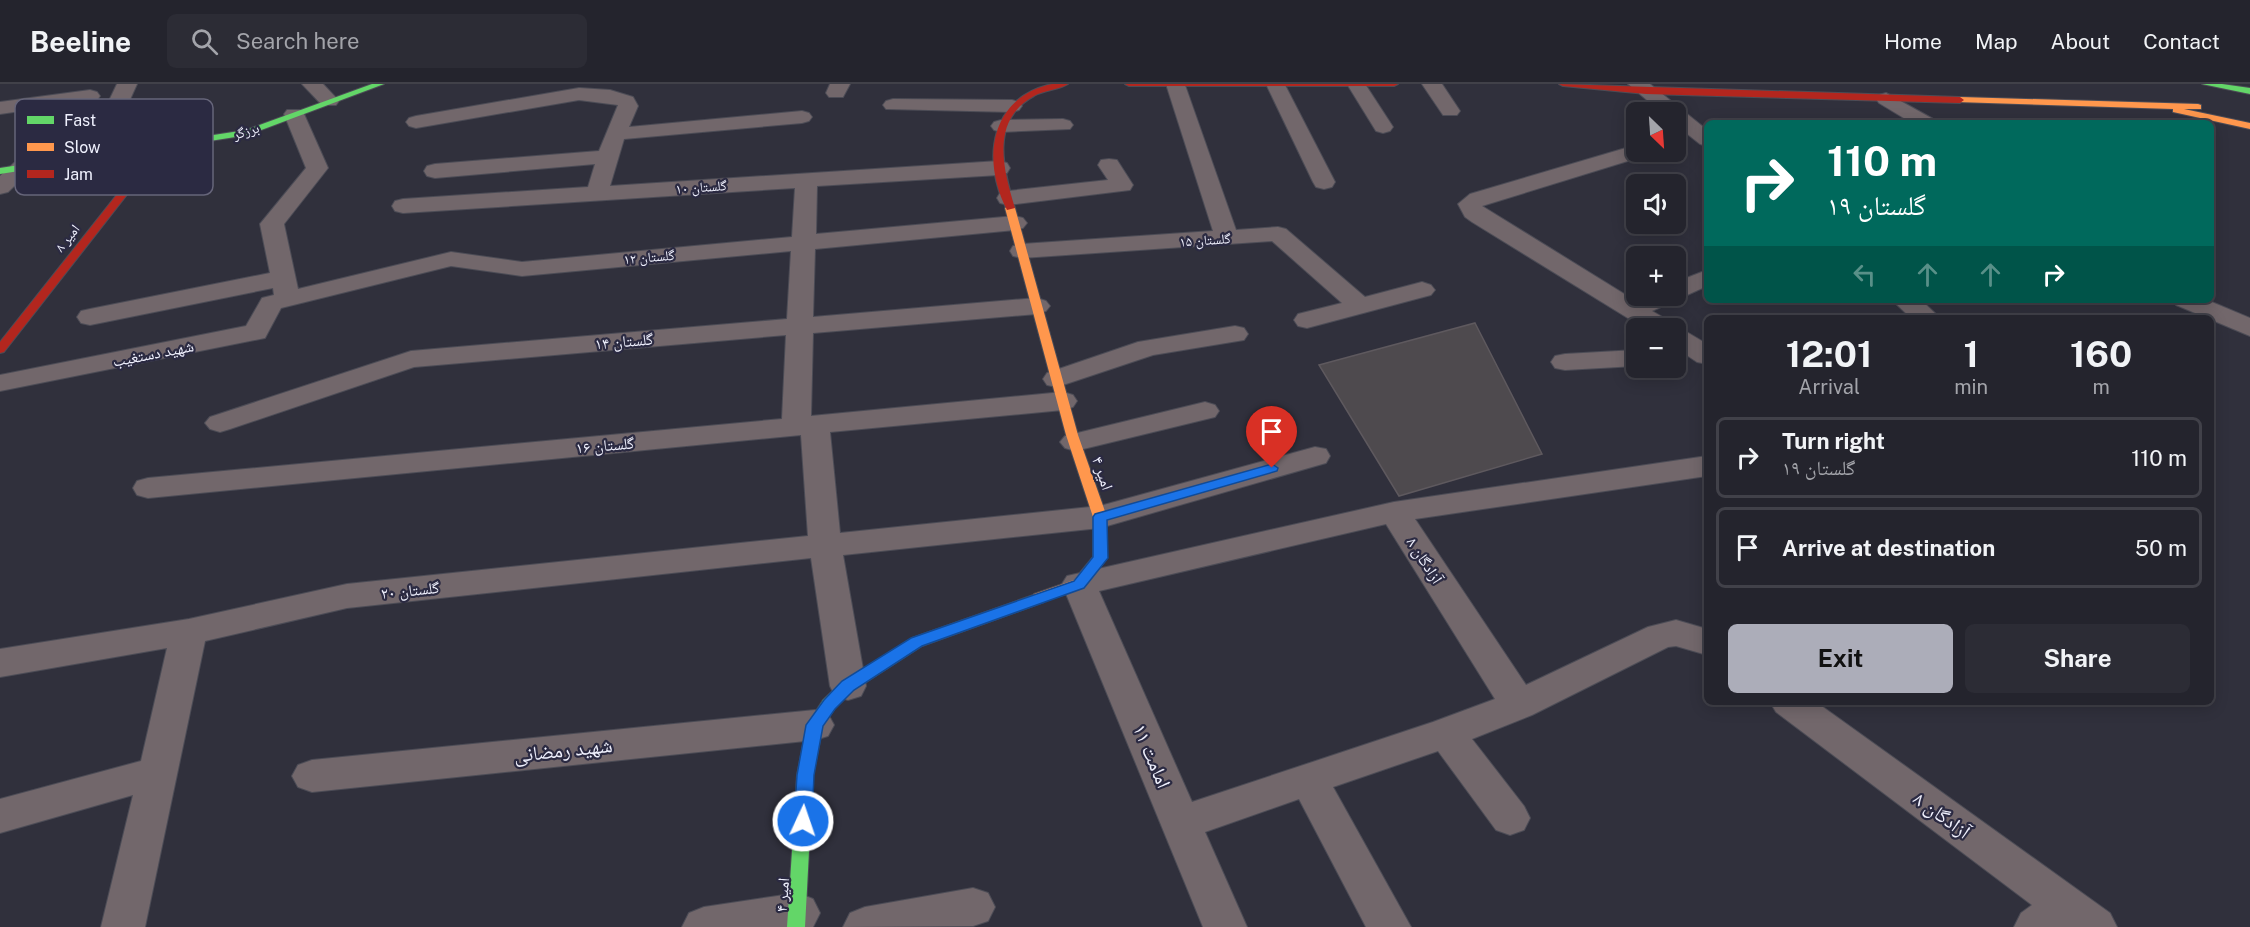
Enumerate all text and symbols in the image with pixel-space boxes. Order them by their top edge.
search box [167,14,587,68]
text: Beeline [30,25,131,58]
icon: search [188,25,221,58]
text: Search here [236,28,360,54]
text: Home [1884,29,1942,54]
text: Map [1975,29,2018,54]
text: About [2051,29,2110,54]
text: Contact [2143,29,2220,54]
legend [15,99,213,195]
north arrow [1626,102,1686,162]
map controls [1626,102,1686,378]
text: Fast [64,111,96,130]
street label: برزگر [230,119,261,144]
text: 110 m [1827,136,1937,185]
text: Slow [64,138,101,157]
icon: right [1728,144,1806,222]
text: Jam [64,165,93,184]
button: sound [1626,174,1686,234]
street label: گلستان ۱۰ [675,177,727,198]
text: گلستان ۱۹ [1827,189,1926,221]
street label: امیر ۸ [51,221,83,255]
street label: گلستان ۱۵ [1179,230,1231,251]
button: + [1626,246,1686,306]
street label: گلستان ۱۲ [623,247,676,268]
icon: left [1848,258,1881,291]
icon: ahead [1911,258,1944,291]
icon: ahead [1974,258,2007,291]
icon: right [2037,258,2070,291]
button: − [1626,318,1686,378]
street label: گلستان ۱۴ [594,329,655,355]
text: 12:01 [1786,333,1872,375]
text: 1 [1963,333,1979,375]
text: 160 [2070,333,2132,375]
street label: شهید دستغیب [111,336,195,371]
text: Arrival [1798,375,1860,399]
text: min [1954,375,1988,399]
text: m [2092,375,2110,399]
pin [1246,406,1297,468]
icon: arrive [1255,415,1288,448]
text: Turn right [1782,428,1885,454]
street label: گلستان ۱۶ [575,433,636,459]
icon: right [1731,441,1764,474]
text: 110 m [2131,445,2187,471]
street label: امیر ۴ [1088,454,1117,493]
text: گلستان ۱۹ [1782,456,1855,480]
icon: arrive [1731,531,1764,564]
street label: آزادگان ۸ [1402,533,1447,588]
text: Arrive at destination [1782,535,1995,561]
text: 50 m [2135,535,2187,561]
street label: گلستان ۲۰ [380,578,441,604]
button: Exit [1728,624,1953,693]
button: Share [1965,624,2190,693]
street label: امامت ۱۱ [1128,720,1176,792]
street label: شهید رمضانی [513,733,613,767]
street label: آزادگان ۸ [1909,786,1976,844]
position arrow [771,789,835,853]
street label: امیر ۴ [772,877,793,913]

